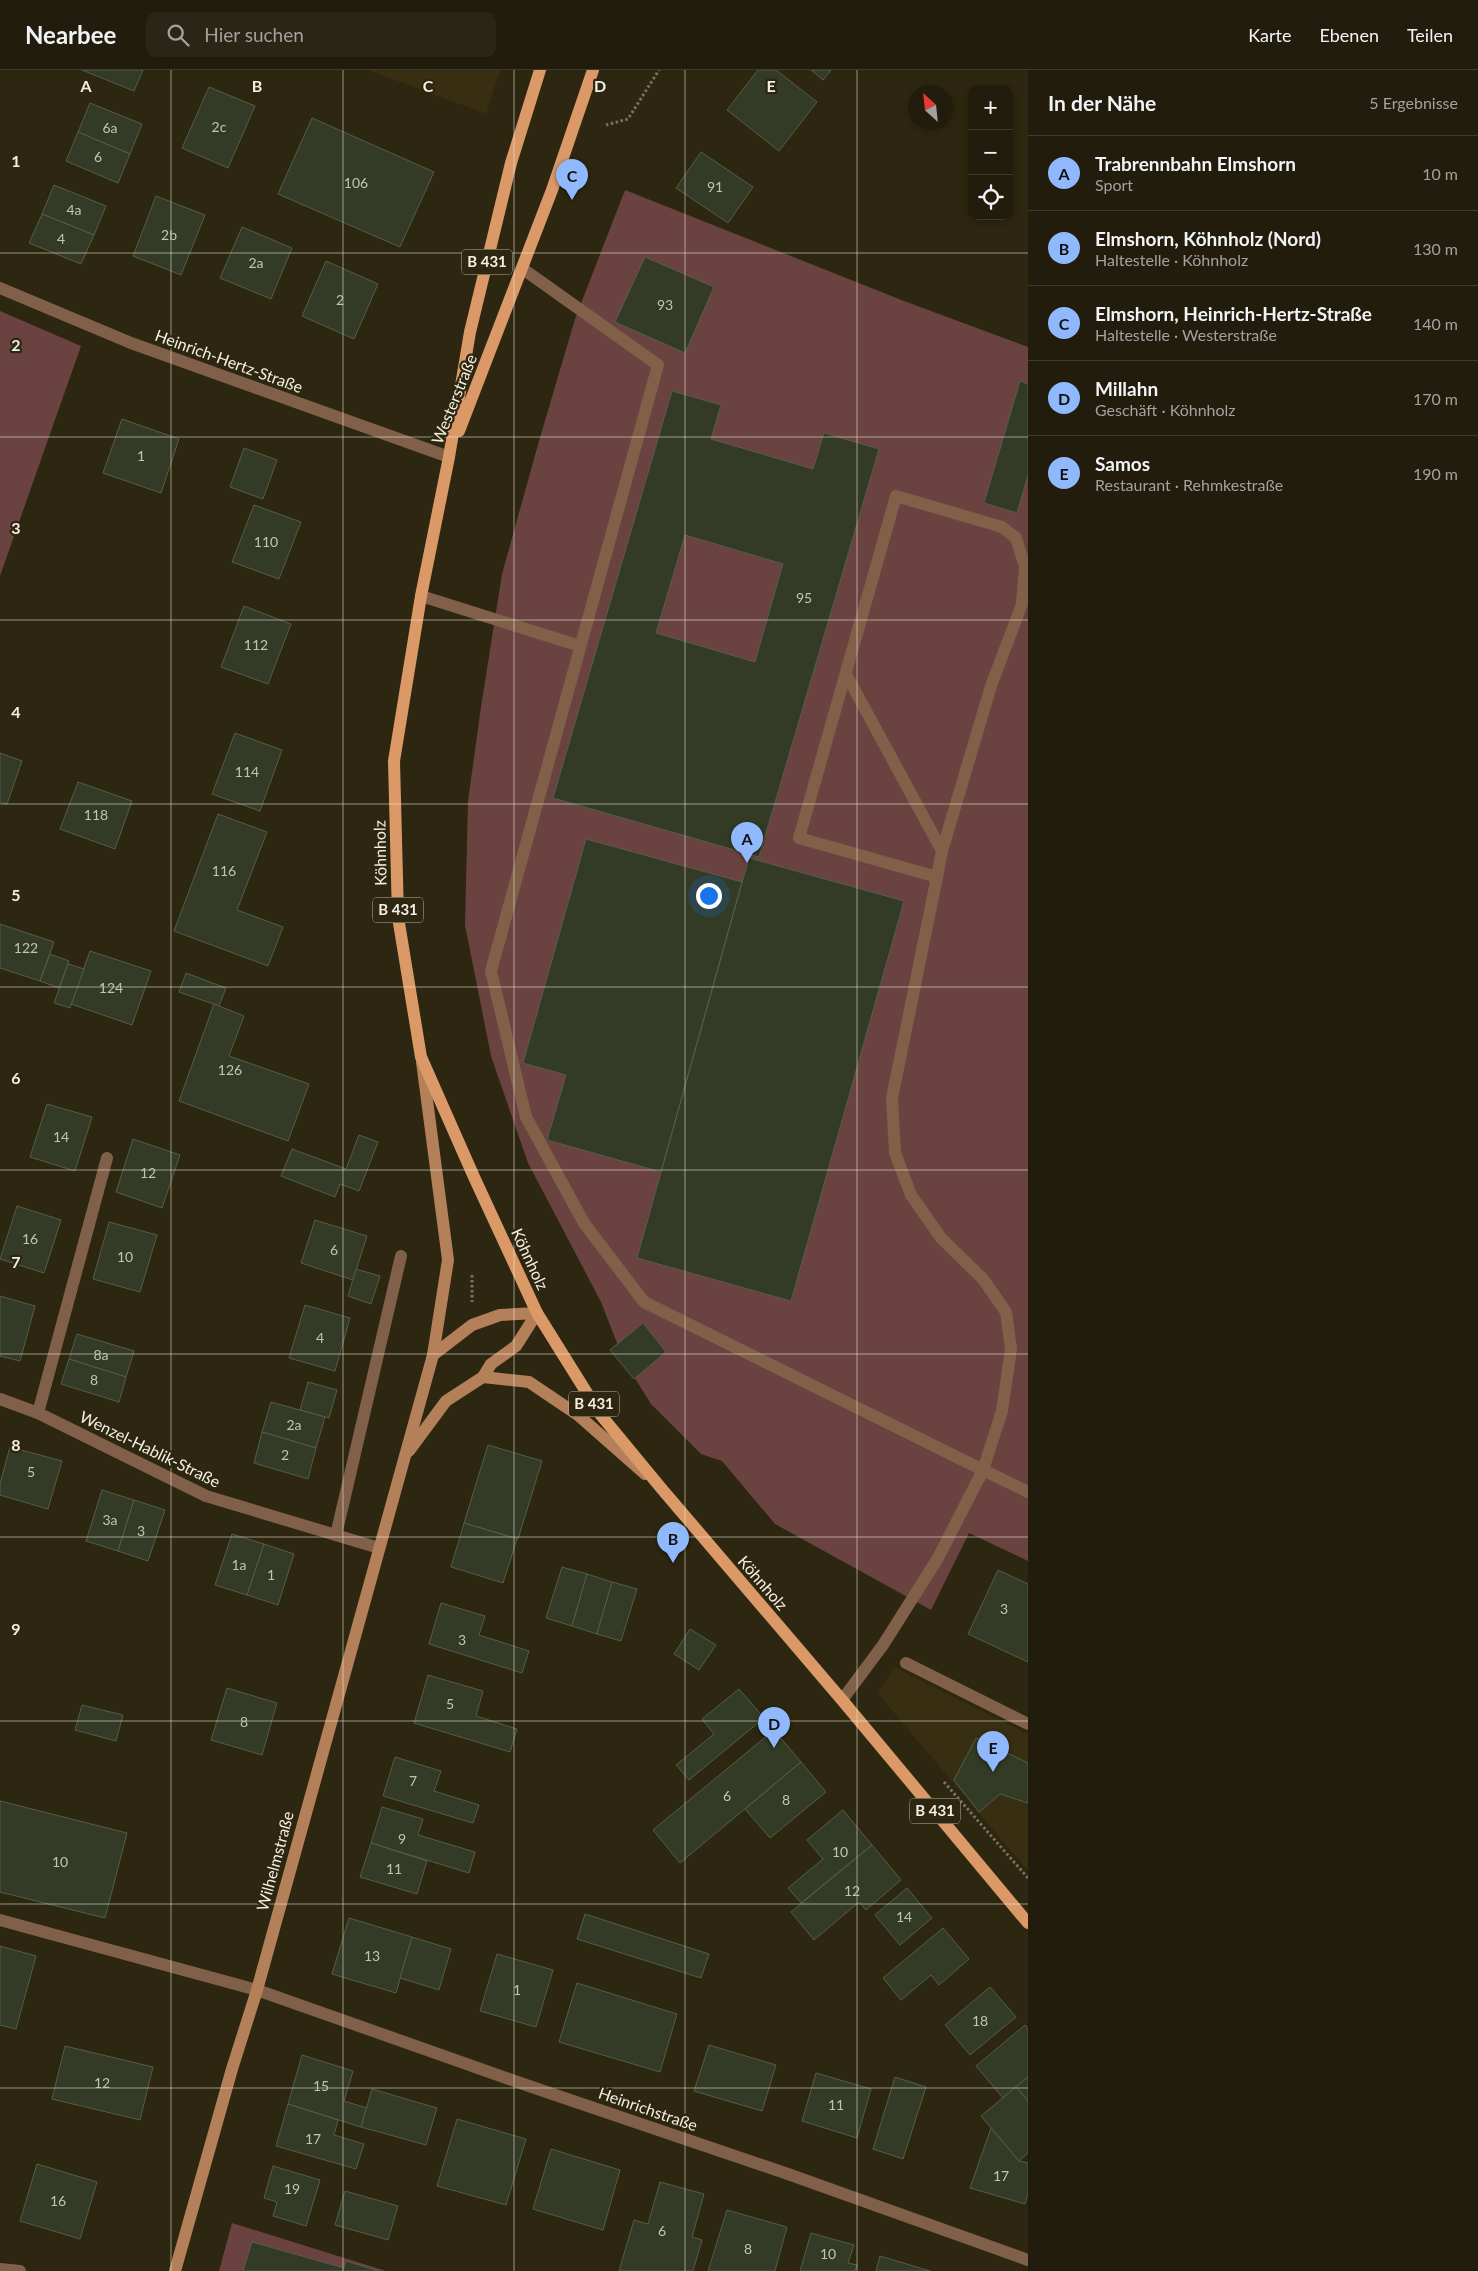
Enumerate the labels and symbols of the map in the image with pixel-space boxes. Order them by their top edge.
text: A [79,76,92,95]
text: B [252,76,262,95]
text: C [423,76,434,95]
text: D [594,76,606,95]
text: E [766,76,776,95]
north arrow [908,85,953,130]
house number: 2c [212,118,227,135]
house number: 6a [102,119,118,136]
house number: 6 [94,148,102,165]
text: 1 [11,151,21,170]
pin: C [556,159,588,200]
house number: 106 [344,174,368,191]
house number: 91 [707,178,723,195]
house number: 4a [66,201,82,218]
house number: 2b [161,226,177,243]
house number: 4 [57,230,65,247]
road number: B 431 [462,250,512,274]
house number: 2a [248,254,264,271]
house number: 2 [336,291,344,308]
house number: 93 [657,296,673,313]
street label: Heinrich-Hertz-Straße [153,325,306,396]
text: 2 [11,335,21,354]
street label: Westerstraße [427,351,480,446]
house number: 1 [137,447,145,464]
text: 3 [11,518,21,537]
house number: 110 [254,533,278,550]
house number: 95 [796,589,812,606]
house number: 112 [244,636,268,653]
text: 4 [11,702,21,721]
house number: 114 [235,763,259,780]
house number: 118 [84,806,108,823]
street label: Köhnholz [369,820,390,886]
pin: A [731,822,763,863]
house number: 116 [212,862,236,879]
your location [696,883,722,909]
text: 5 [11,885,21,904]
road number: B 431 [373,898,423,922]
house number: 122 [14,939,38,956]
house number: 124 [99,979,123,996]
house number: 126 [218,1061,242,1078]
text: 6 [11,1068,21,1087]
house number: 14 [53,1128,69,1145]
house number: 12 [140,1164,156,1181]
street label: Köhnholz [508,1225,553,1293]
house number: 16 [22,1230,38,1247]
house number: 6 [330,1241,338,1258]
house number: 10 [117,1248,133,1265]
text: 7 [11,1252,21,1271]
house number: 4 [316,1329,324,1346]
house number: 8a [93,1346,109,1363]
house number: 8 [90,1371,98,1388]
road number: B 431 [569,1392,619,1416]
street label: Wenzel-Hablik-Straße [77,1406,224,1491]
house number: 2a [286,1416,302,1433]
text: 8 [11,1435,21,1454]
house number: 2 [281,1446,289,1463]
house number: 5 [27,1463,35,1480]
house number: 3a [102,1511,118,1528]
house number: 3 [137,1522,145,1539]
pin: B [657,1522,689,1563]
street label: Köhnholz [735,1552,792,1614]
house number: 1a [231,1556,247,1573]
house number: 1 [267,1566,275,1583]
house number: 3 [1000,1600,1008,1617]
text: 9 [11,1619,21,1638]
house number: 3 [458,1631,466,1648]
house number: 5 [446,1695,454,1712]
pin: D [758,1707,790,1748]
house number: 8 [240,1713,248,1730]
pin: E [977,1731,1009,1772]
house number: 7 [409,1772,417,1789]
house number: 6 [723,1787,731,1804]
house number: 8 [782,1791,790,1808]
road number: B 431 [910,1798,960,1824]
street label: Wilhelmstraße [252,1809,297,1913]
house number: 9 [398,1830,406,1847]
house number: 10 [832,1843,848,1860]
house number: 10 [52,1853,68,1870]
house number: 11 [386,1860,402,1877]
house number: 12 [844,1882,860,1899]
house number: 14 [896,1908,912,1925]
house number: 13 [364,1947,380,1964]
house number: 1 [513,1981,521,1998]
house number: 18 [972,2012,988,2029]
house number: 12 [94,2074,110,2091]
house number: 15 [313,2077,329,2094]
street label: Heinrichstraße [596,2083,700,2134]
house number: 11 [828,2096,844,2113]
house number: 17 [305,2130,321,2147]
house number: 17 [993,2167,1009,2184]
house number: 19 [284,2180,300,2197]
house number: 16 [50,2192,66,2209]
house number: 6 [658,2222,666,2239]
house number: 8 [744,2240,752,2257]
house number: 10 [820,2245,836,2262]

